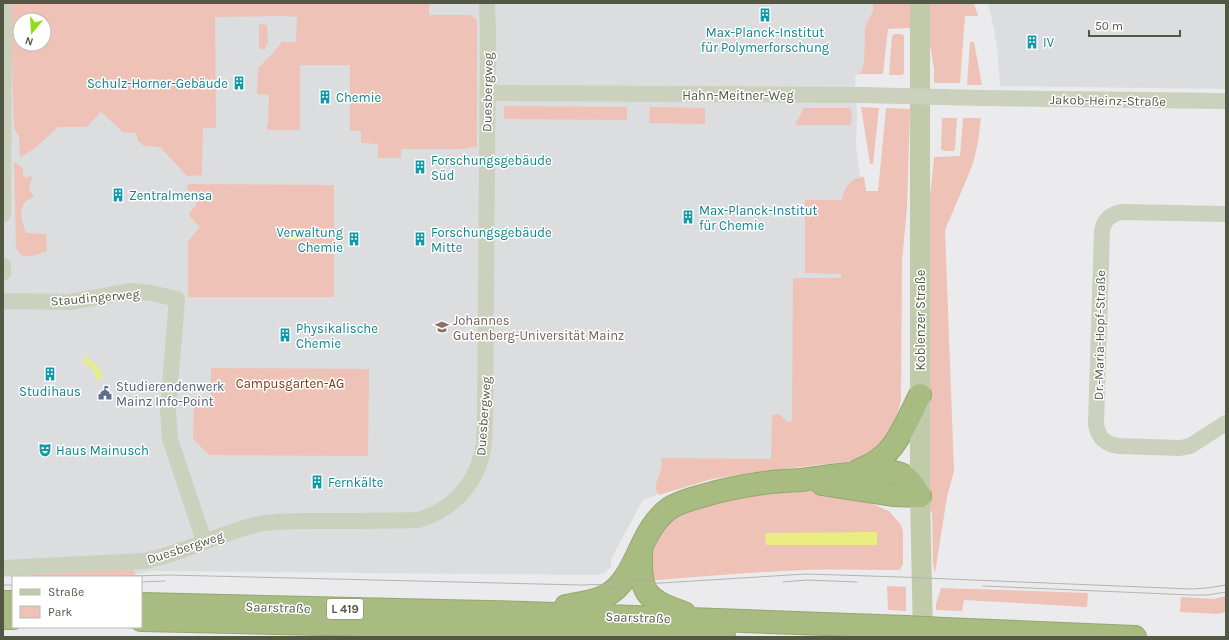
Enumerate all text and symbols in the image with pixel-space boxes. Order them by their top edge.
building icon: Max-Planck-Institut für Polymerforschung [757,7,773,23]
north arrow [12,12,52,52]
scale bar [1089,12,1180,38]
text: 50 m [1095,19,1123,33]
place label: Max-Planck-Institut für Polymerforschung [701,25,830,55]
text: N [23,34,35,48]
building icon: IV [1024,34,1040,50]
place label: IV [1043,35,1055,50]
street label: Duesbergweg [479,51,496,132]
building icon: Schulz-Horner-Gebäude [231,75,247,91]
place label: Schulz-Horner-Gebäude [87,76,228,91]
street label: Hahn-Meitner-Weg [682,88,794,103]
building icon: Chemie [317,89,333,105]
place label: Chemie [336,90,382,105]
street label: Jakob-Heinz-Straße [1050,92,1166,109]
place label: Forschungsgebäude Süd [431,153,552,183]
building icon: Forschungsgebäude Süd [412,159,428,175]
building icon: Zentralmensa [110,187,126,203]
place label: Zentralmensa [129,188,212,203]
place label: Max-Planck-Institut für Chemie [699,203,818,233]
building icon: Max-Planck-Institut für Chemie [680,209,696,225]
place label: Verwaltung Chemie [277,225,344,255]
place label: Forschungsgebäude Mitte [431,225,552,255]
building icon: Verwaltung Chemie [346,231,362,247]
building icon: Forschungsgebäude Mitte [412,231,428,247]
street label: Koblenzer Straße [913,269,928,370]
street label: Dr.-Maria-Hopf-Straße [1091,269,1108,400]
street label: Staudingerweg [50,286,141,309]
place label: Johannes Gutenberg-Universität Mainz [453,313,624,343]
school or university icon: Johannes Gutenberg-Universität Mainz [434,319,450,335]
place label: Physikalische Chemie [296,321,378,351]
building icon: Physikalische Chemie [277,327,293,343]
building icon: Studihaus [42,366,58,382]
street label: Duesbergweg [473,375,494,456]
park label: Campusgarten-AG [236,376,344,391]
place label: Studierendenwerk Mainz Info-Point [116,379,224,409]
place label: Studihaus [19,384,81,399]
public building icon: Studierendenwerk Mainz Info-Point [97,385,113,401]
theatre icon: Haus Mainusch [37,442,53,458]
place label: Haus Mainusch [56,443,149,458]
building icon: Fernkälte [309,474,325,490]
place label: Fernkälte [328,475,384,490]
street label: Duesbergweg [145,528,226,567]
legend [12,576,142,628]
text: Straße [48,585,84,599]
street label: Saarstraße [245,599,311,616]
road number: L 419 [327,599,363,619]
text: Park [48,605,73,619]
street label: Saarstraße [605,609,671,626]

